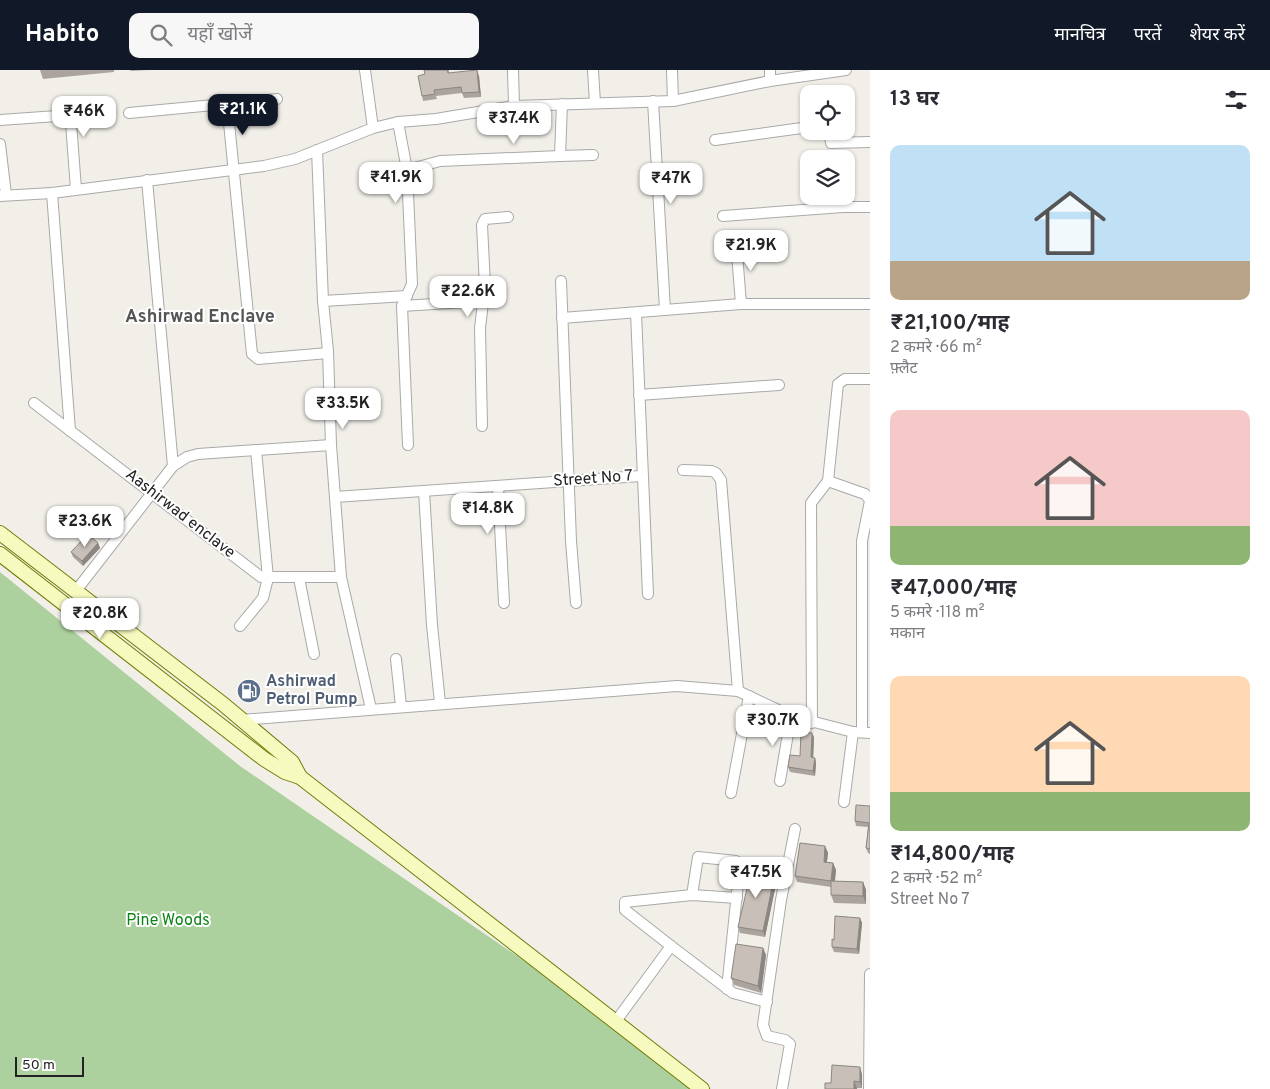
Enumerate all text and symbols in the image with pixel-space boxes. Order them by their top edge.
search box [129,13,479,58]
text: Habito [25,20,99,50]
icon: search [147,21,175,49]
text: यहाँ खोजें [187,23,252,47]
text: मानचित्र [1054,24,1106,47]
text: परतें [1134,24,1162,47]
text: शेयर करें [1190,24,1245,47]
map controls [800,85,855,205]
button: locate [800,85,855,140]
text: 13 घर [890,86,939,113]
icon: filters [1222,86,1250,114]
pin: ₹21.1K [202,93,284,136]
pin: ₹46K [54,96,114,138]
text: ₹21.1K [219,100,267,120]
text: ₹46K [63,102,105,122]
pin: ₹37.4K [473,102,555,145]
text: ₹37.4K [488,109,540,129]
button: layers [800,150,855,205]
pin: ₹41.9K [355,162,437,204]
pin: ₹47K [641,162,701,205]
text: ₹41.9K [370,168,422,188]
text: ₹47K [651,169,691,189]
icon: home [1025,178,1115,268]
pin: ₹21.9K [710,230,792,272]
text: ₹21.9K [725,236,777,256]
pin: ₹22.6K [427,276,509,318]
text: ₹22.6K [440,282,496,302]
district label: Ashirwad Enclave [125,306,275,329]
text: ₹21,100/माह [890,310,1009,337]
text: 2 कमरे · 66 m² [890,338,982,358]
text: फ़्लैट [890,359,918,379]
pin: ₹33.5K [302,388,384,430]
text: ₹33.5K [316,394,370,414]
icon: home [1025,443,1115,533]
street label: Aashirwad enclave [121,465,239,563]
street label: Street No 7 [553,466,633,492]
pin: ₹14.8K [447,492,529,535]
text: ₹14.8K [462,499,514,519]
pin: ₹23.6K [44,506,126,548]
text: ₹23.6K [58,512,112,532]
text: ₹47,000/माह [890,575,1016,602]
pin: ₹20.8K [59,598,141,640]
text: 5 कमरे · 118 m² [890,603,984,623]
text: ₹20.8K [72,604,128,624]
text: मकान [890,624,925,644]
place label: Ashirwad Petrol Pump [266,672,358,710]
fuel station icon: Ashirwad Petrol Pump [236,678,262,704]
pin: ₹30.7K [732,704,814,747]
icon: home [1025,708,1115,798]
text: ₹30.7K [747,711,799,731]
text: ₹14,800/माह [890,841,1014,868]
pin: ₹47.5K [715,856,797,899]
text: ₹47.5K [730,863,782,883]
text: 2 कमरे · 52 m² [890,869,982,889]
text: Street No 7 [890,890,970,910]
park label: Pine Woods [126,911,210,931]
scale bar [15,1054,84,1077]
text: 50 m [22,1057,55,1074]

